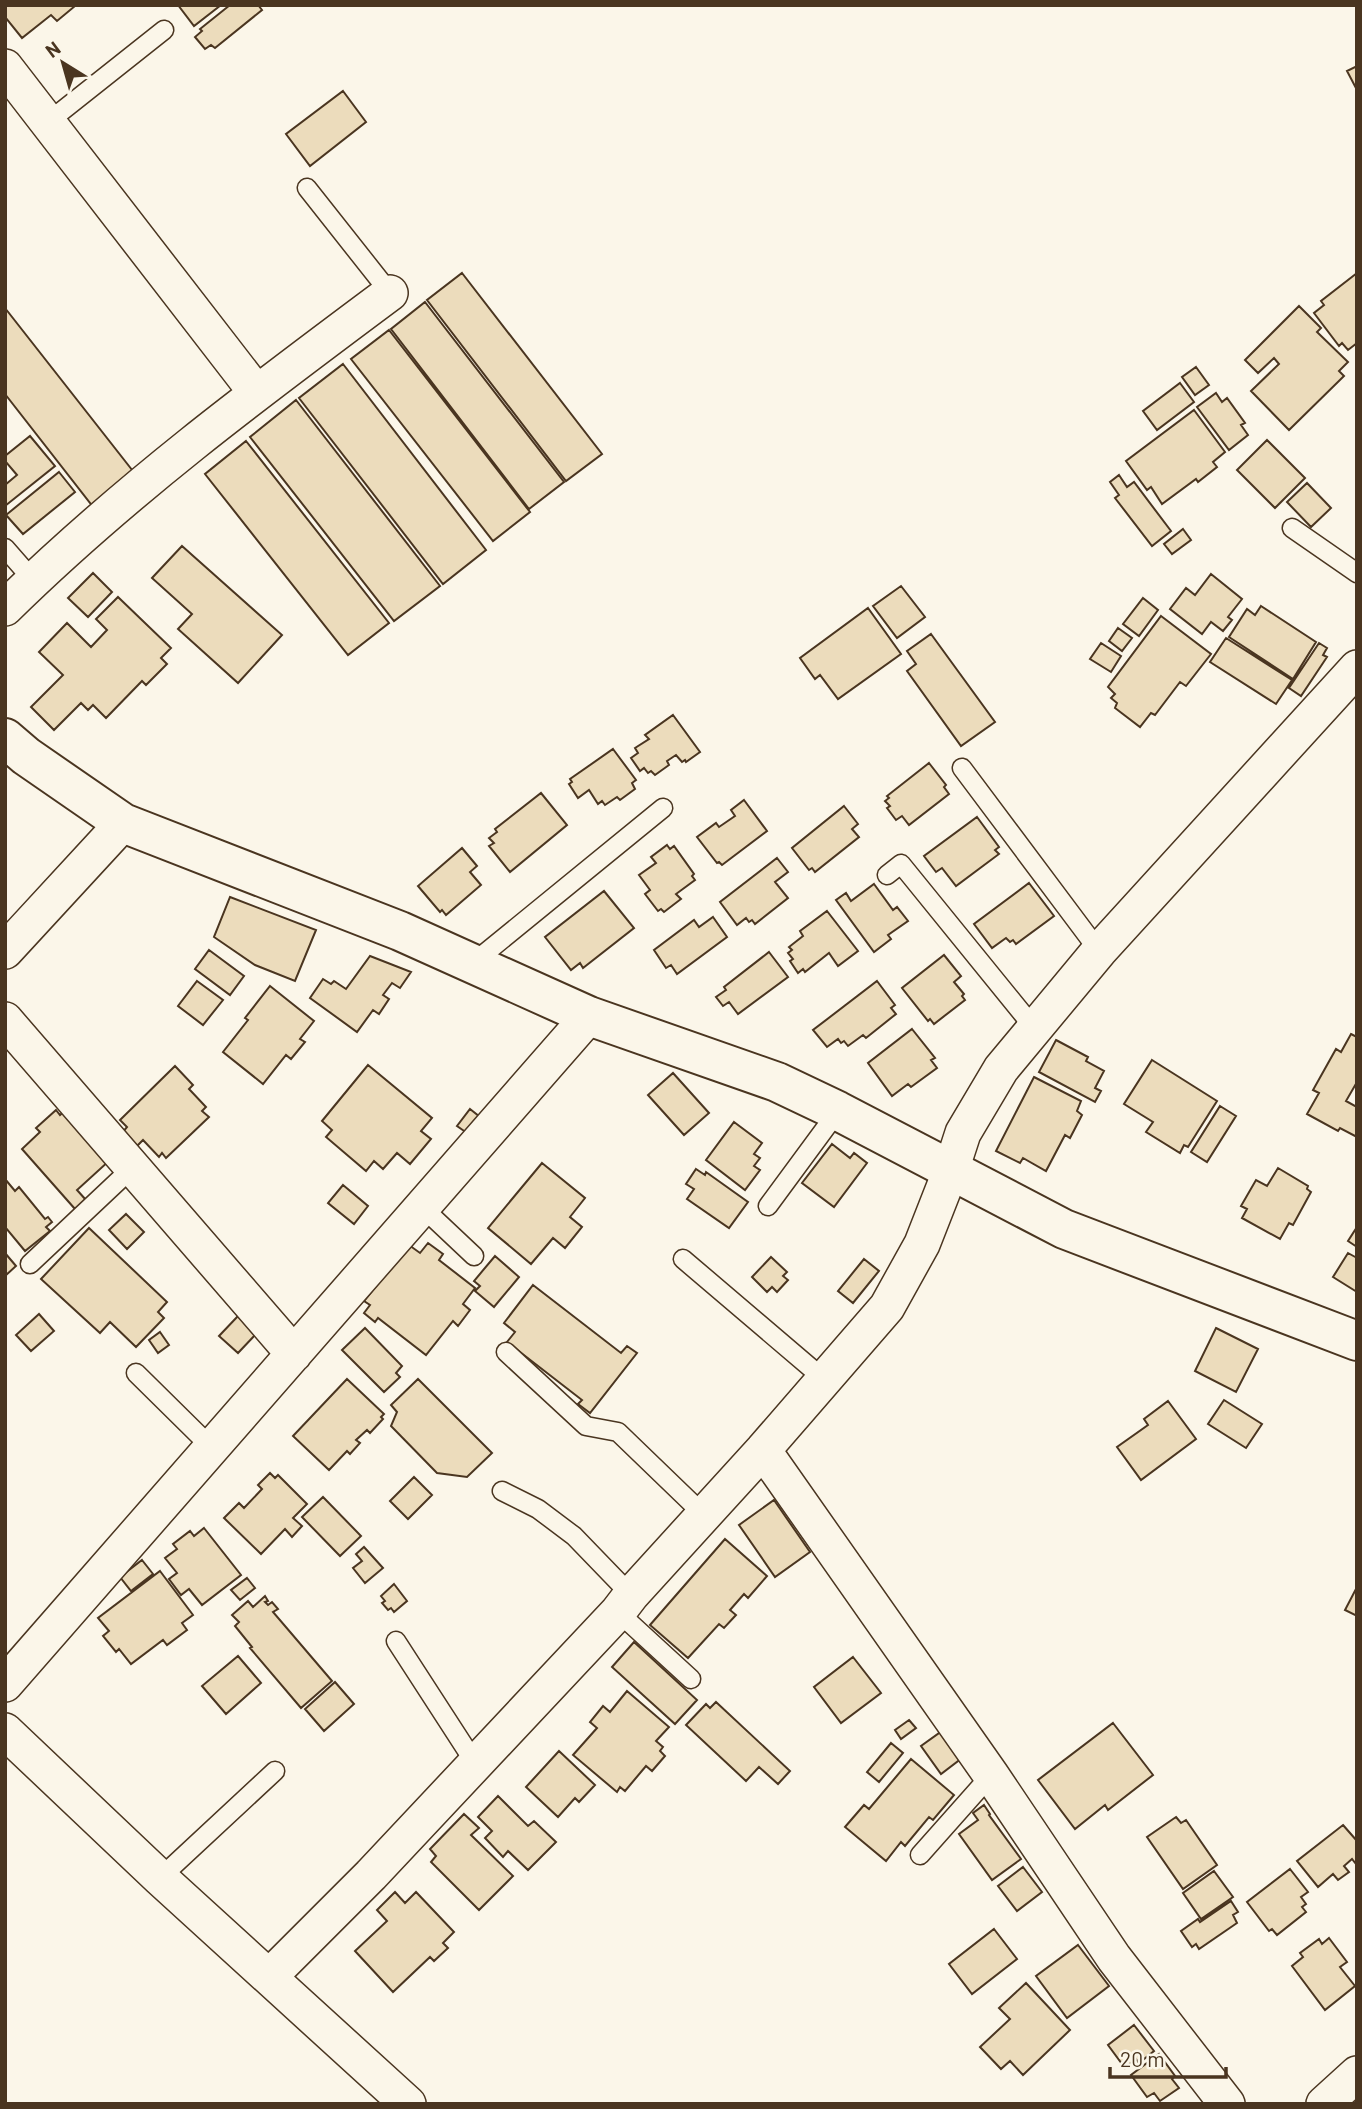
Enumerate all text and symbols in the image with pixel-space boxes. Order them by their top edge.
north arrow [28,28,98,98]
text: N [40,36,64,62]
scale bar [1110,2036,1226,2080]
text: 20 m [1120,2046,1165,2071]

